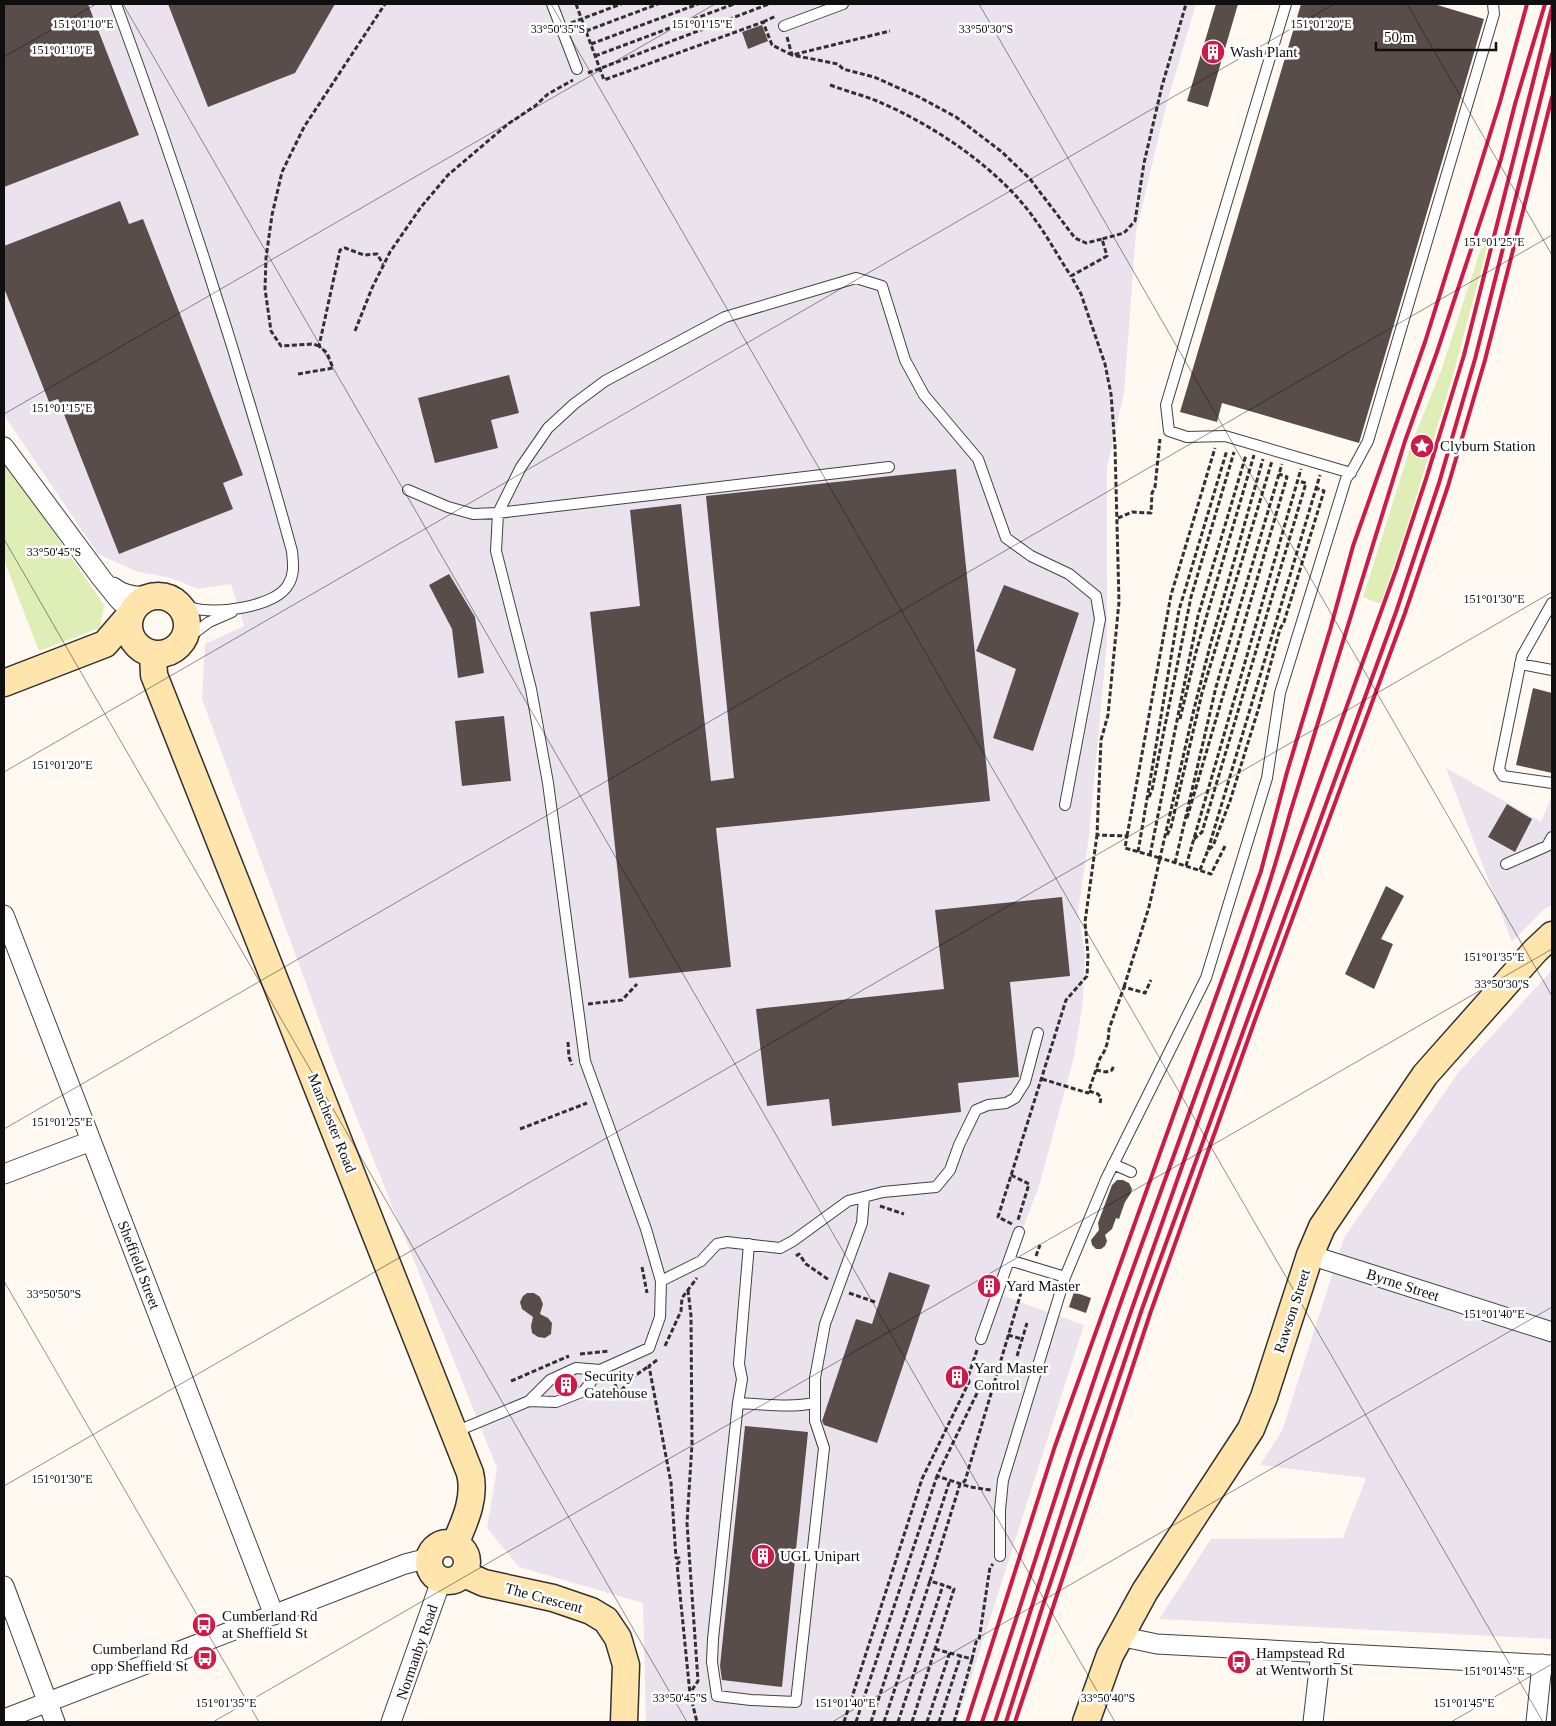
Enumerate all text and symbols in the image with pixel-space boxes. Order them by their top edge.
text: 151°01'10"E [52,17,114,31]
text: 151°01'15"E [671,17,733,31]
text: 151°01'20"E [1290,17,1352,31]
scale bar [1376,20,1496,52]
text: 33°50'35"S [531,22,585,36]
text: 33°50'30"S [959,22,1013,36]
text: 50 m [1384,29,1415,45]
building icon: Wash Plant [1200,39,1226,65]
text: 151°01'10"E [31,43,93,57]
place label: Wash Plant [1230,44,1298,60]
text: 151°01'25"E [1463,235,1525,249]
text: 151°01'15"E [31,401,93,415]
place icon: Clyburn Station [1409,433,1435,459]
place label: Clyburn Station [1440,438,1536,454]
text: 33°50'45"S [27,545,81,559]
text: 151°01'30"E [1463,592,1525,606]
text: 151°01'20"E [31,758,93,772]
text: 151°01'35"E [1463,950,1525,964]
text: 33°50'30"S [1475,977,1529,991]
street label: Manchester Road [305,1071,359,1175]
text: 151°01'25"E [31,1115,93,1129]
street label: Sheffield Street [115,1219,164,1312]
street label: Rawson Street [1271,1266,1313,1355]
street label: Byrne Street [1365,1266,1442,1305]
building icon: Yard Master [976,1273,1002,1299]
place label: Yard Master [1006,1278,1080,1294]
text: 33°50'50"S [27,1287,81,1301]
text: 151°01'40"E [1463,1307,1525,1321]
place label: Yard Master Control [974,1360,1048,1393]
building icon: Yard Master Control [944,1364,970,1390]
place label: Security Gatehouse [584,1368,648,1401]
building icon: Security Gatehouse [553,1372,579,1398]
text: 151°01'30"E [31,1472,93,1486]
building icon: UGL Unipart [750,1543,776,1569]
place label: UGL Unipart [780,1548,861,1564]
street label: The Crescent [504,1580,585,1616]
street label: Normanby Road [393,1602,441,1702]
place label: Cumberland Rd at Sheffield St [222,1608,318,1641]
bus stop icon: Cumberland Rd at Sheffield St [191,1612,217,1638]
place label: Cumberland Rd opp Sheffield St [91,1641,189,1674]
bus stop icon: Cumberland Rd opp Sheffield St [192,1645,218,1671]
place label: Hampstead Rd at Wentworth St [1256,1645,1354,1678]
bus stop icon: Hampstead Rd at Wentworth St [1226,1649,1252,1675]
text: 151°01'45"E [1463,1664,1525,1678]
text: 33°50'45"S [653,1691,707,1705]
text: 33°50'40"S [1081,1691,1135,1705]
text: 151°01'35"E [195,1696,257,1710]
text: 151°01'40"E [814,1696,876,1710]
text: 151°01'45"E [1433,1696,1495,1710]

